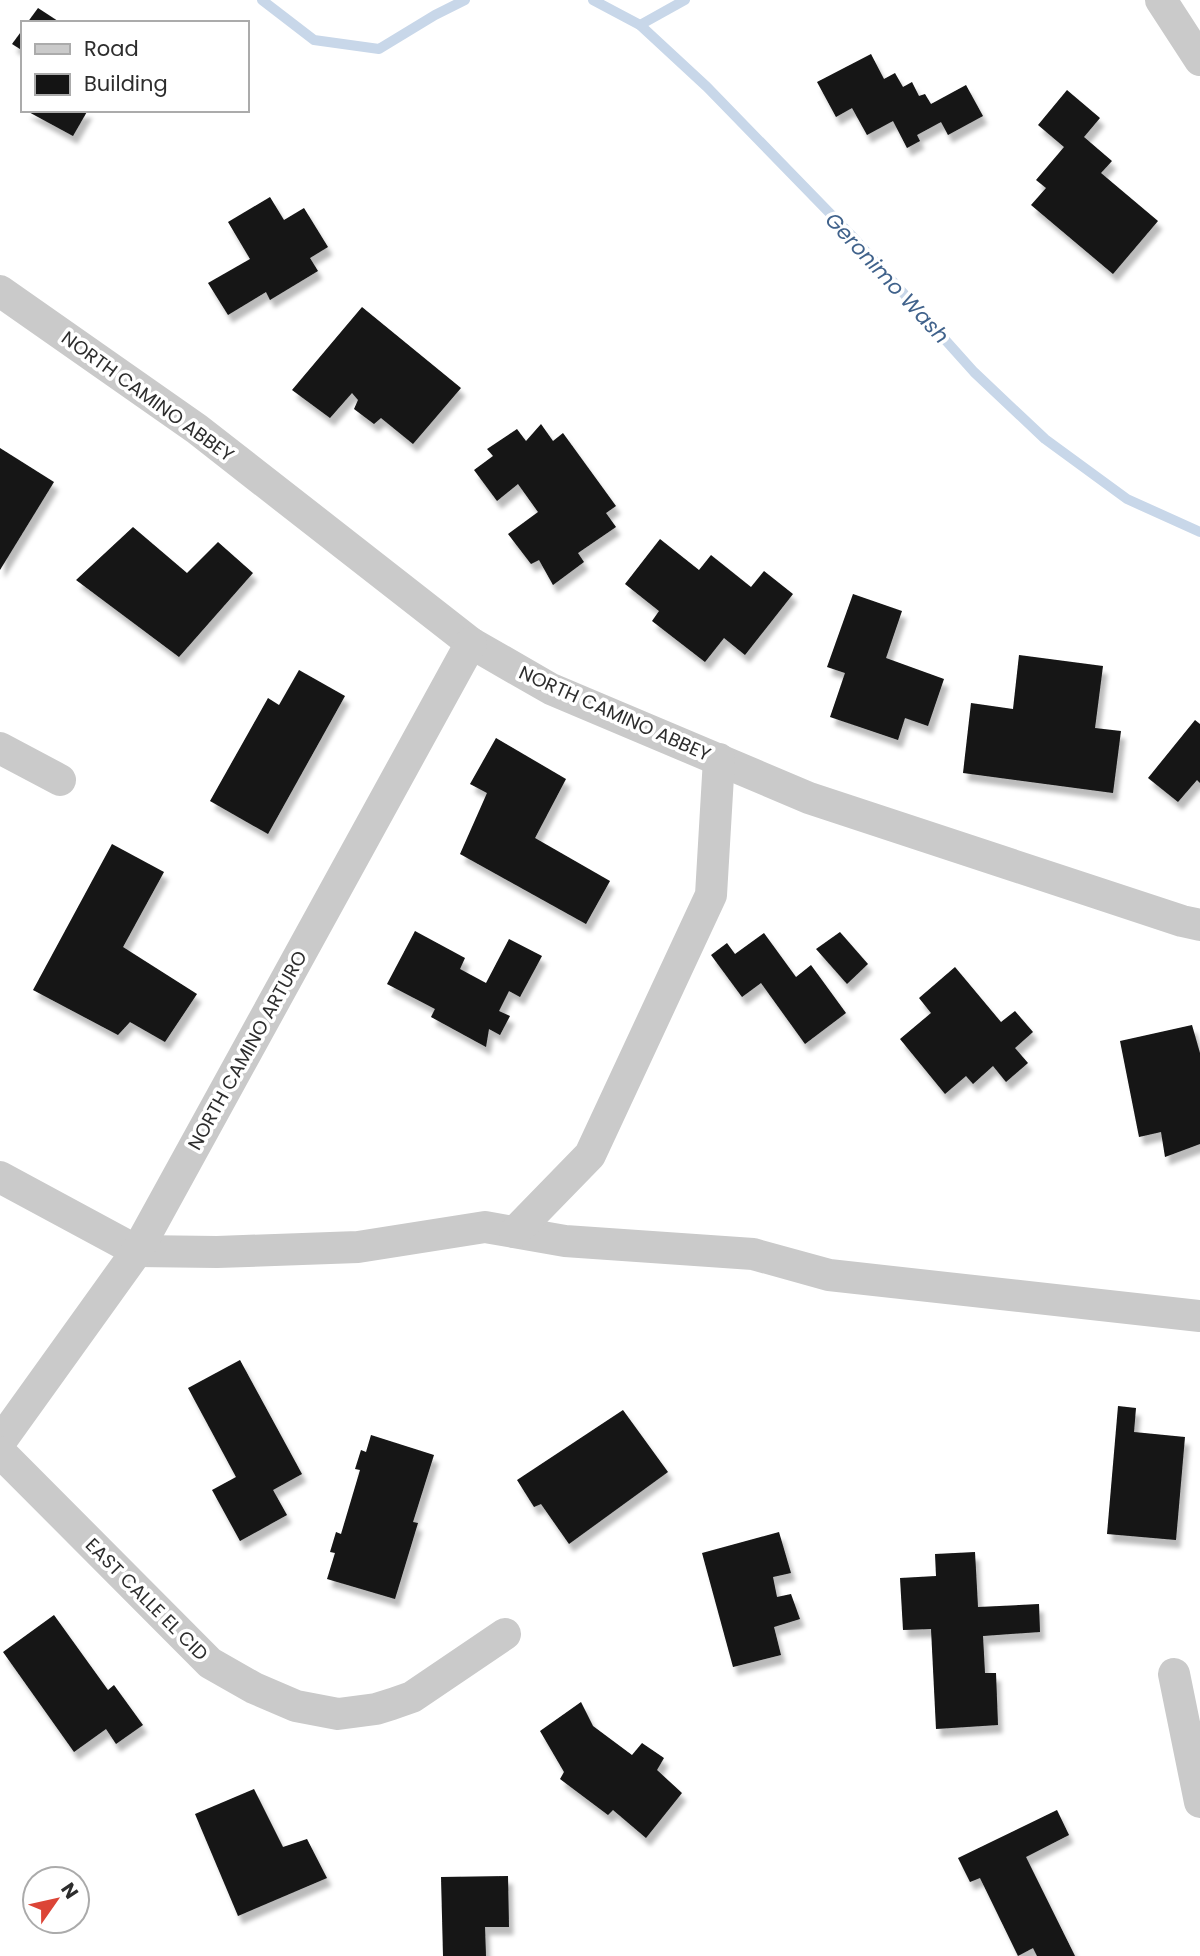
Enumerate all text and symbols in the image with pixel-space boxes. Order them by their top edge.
legend [21,21,248,112]
text: Road [84,34,139,63]
text: Building [84,69,168,98]
water label: Geronimo Wash [819,206,956,350]
street label: NORTH CAMINO ABBEY [56,325,239,468]
street label: NORTH CAMINO ABBEY [515,659,715,768]
street label: NORTH CAMINO ARTURO [181,946,314,1155]
street label: EAST CALLE EL CID [79,1532,214,1667]
north arrow [21,1865,91,1935]
text: N [54,1877,85,1904]

